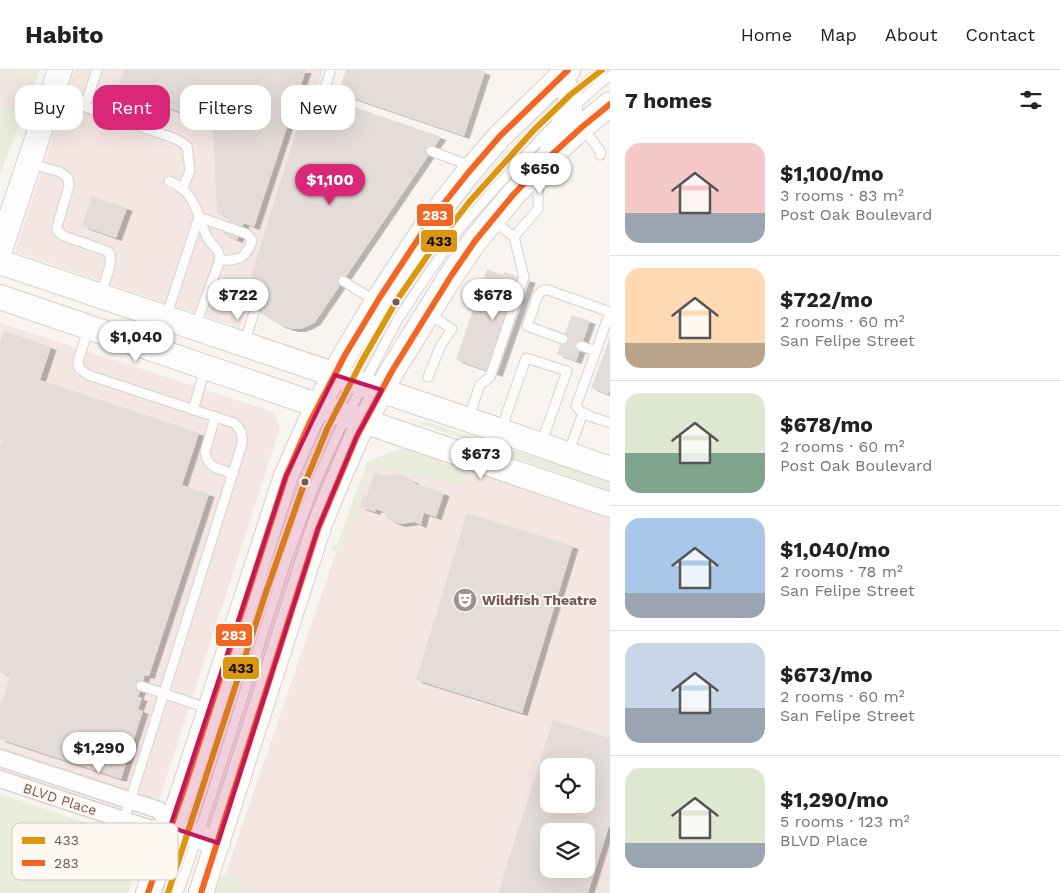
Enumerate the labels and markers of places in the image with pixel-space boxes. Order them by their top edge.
pin: $650 [510,152,570,195]
pin: $1,100 [289,164,371,206]
pin: $722 [208,278,268,321]
pin: $678 [463,278,523,321]
unlabelled marker [391,297,401,307]
pin: $1,040 [95,320,177,363]
pin: $673 [451,438,511,480]
unlabelled marker [300,477,310,487]
theatre icon: Wildfish Theatre [452,587,478,613]
place label: Wildfish Theatre [482,592,597,608]
pin: $1,290 [58,732,140,774]

